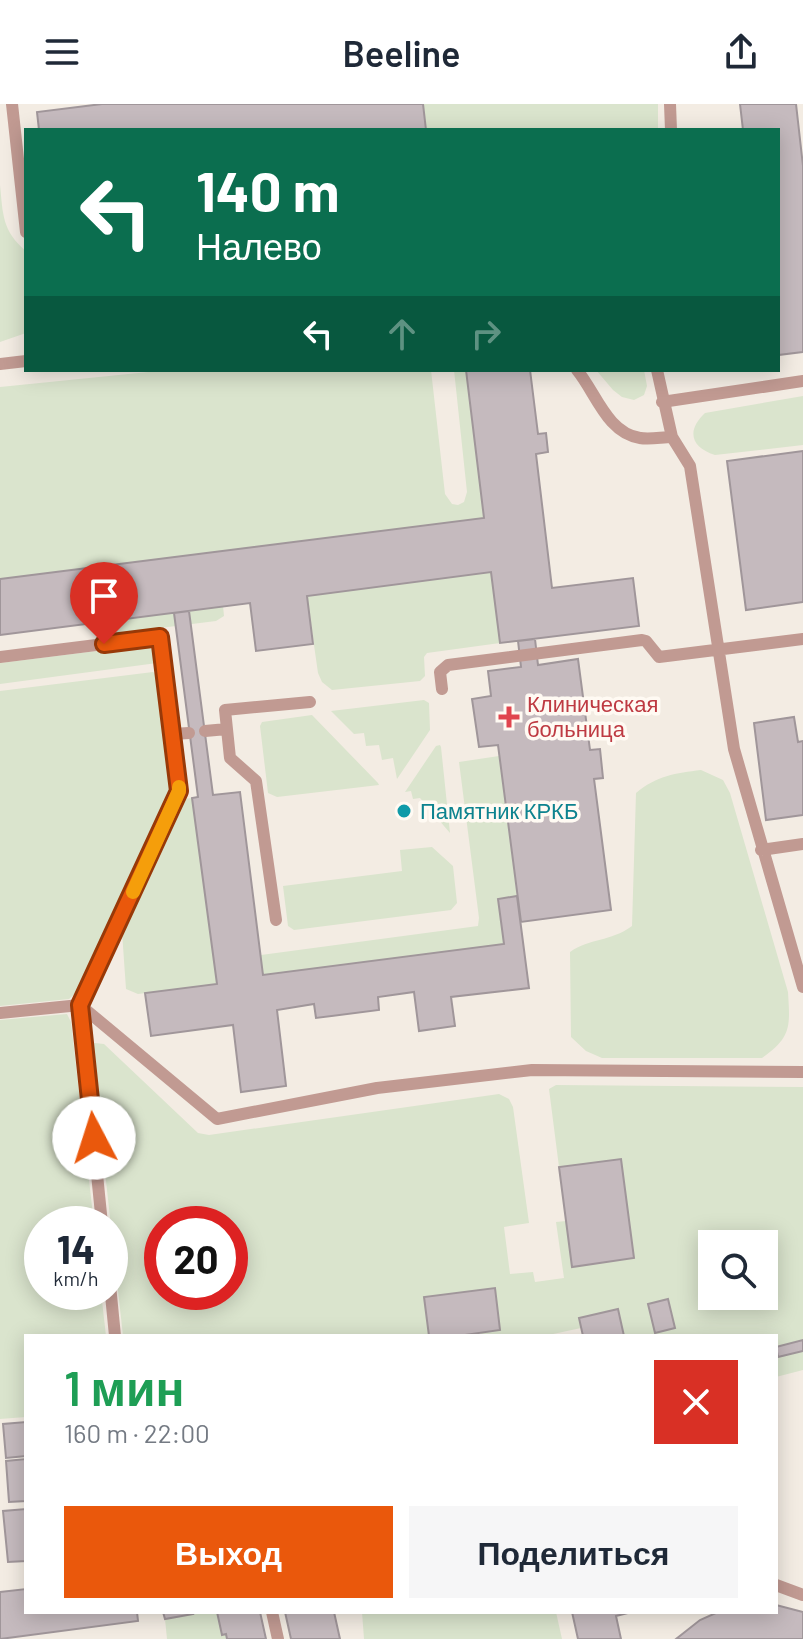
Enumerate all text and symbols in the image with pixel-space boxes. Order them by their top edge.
icon: menu [40,30,84,74]
icon: share [719,30,763,74]
text: Beeline [342,31,461,74]
text: 140 m [196,156,340,223]
icon: left [64,160,168,264]
text: Налево [196,224,322,267]
icon: left [296,312,340,356]
icon: ahead [380,312,424,356]
icon: right [464,312,508,356]
pin [70,562,138,644]
icon: arrive [82,574,126,618]
place label: Клиническая больница [527,690,658,742]
marker: Клиническая больница [498,706,520,728]
place label: Памятник КРКБ [420,797,578,823]
marker: Памятник КРКБ [395,802,413,820]
position arrow [52,1096,136,1180]
speed limit sign: 20 [144,1206,248,1310]
text: 14 [57,1224,95,1272]
map controls [698,1230,778,1310]
button: search [698,1230,778,1310]
text: km/h [53,1266,99,1290]
text: 1 мин [64,1358,185,1416]
button: close [654,1360,738,1444]
text: 160 m · 22:00 [64,1417,210,1448]
button: Выход [64,1506,393,1598]
button: Поделиться [409,1506,738,1598]

